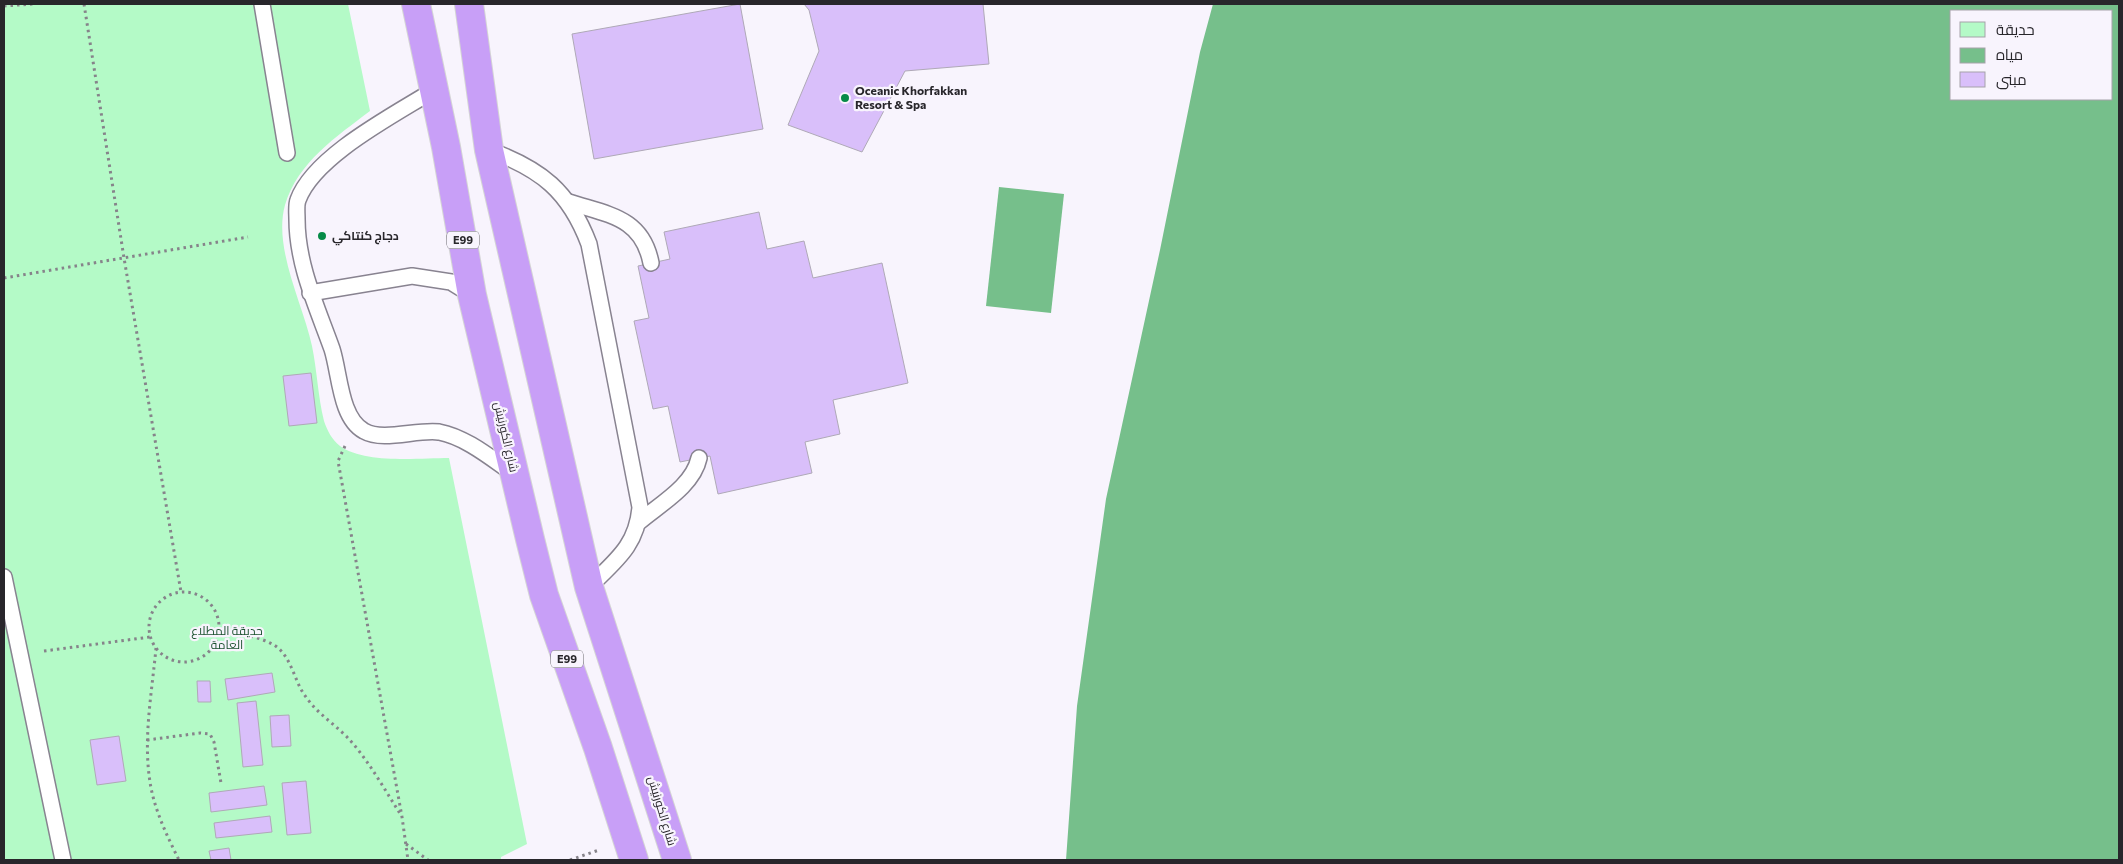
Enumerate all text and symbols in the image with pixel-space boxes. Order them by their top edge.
legend [1950,10,2113,100]
text: حديقة [1996,20,2035,38]
text: مياه [1996,45,2023,63]
text: مبنى [1996,70,2027,90]
place label: Oceanic Khorfakkan Resort & Spa [855,83,967,111]
marker: Oceanic Khorfakkan Resort & Spa [839,92,851,104]
place label: دجاج كنتاكي [332,228,399,246]
marker: دجاج كنتاكي [316,230,328,242]
road number: E99 [447,232,479,248]
street label: شارع الكورنيش [490,400,522,474]
park label: حديقة المطلاع العامة [191,623,263,651]
road number: E99 [551,651,583,668]
street label: شارع الكورنيش [644,774,680,848]

